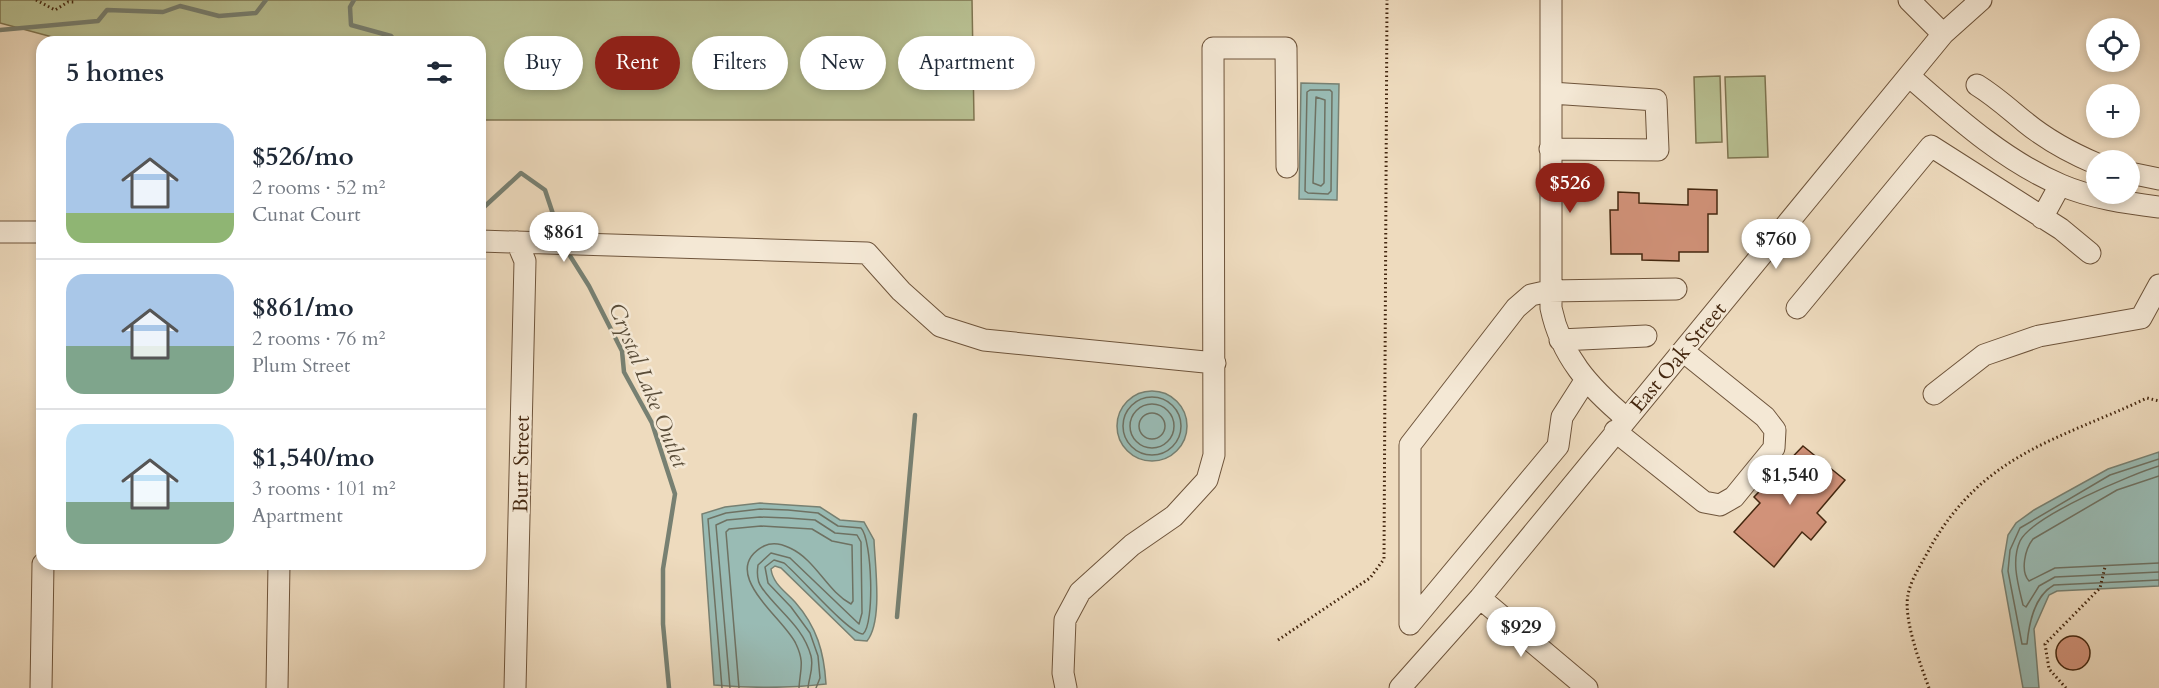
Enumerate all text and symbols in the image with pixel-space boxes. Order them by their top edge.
map controls [2086,18,2140,204]
button: locate [2086,18,2140,72]
chip: Buy [504,36,583,90]
chip: Rent [595,36,680,90]
chip: Filters [692,36,788,90]
chip: New [800,36,886,90]
chip: Apartment [898,36,1035,90]
text: 5 homes [66,55,164,90]
icon: filters [423,56,456,89]
button: + [2086,84,2140,138]
text: $526/mo [252,139,354,174]
icon: home [114,147,186,219]
button: − [2086,150,2140,204]
pin: $526 [1534,163,1606,214]
text: $526 [1550,169,1590,196]
text: 2 rooms · 52 m² [252,174,385,201]
text: Cunat Court [252,201,361,228]
pin: $861 [528,212,600,263]
text: $861 [544,218,584,245]
pin: $760 [1740,219,1812,270]
text: $760 [1756,225,1796,252]
text: $861/mo [252,290,354,325]
street label: East Oak Street [1624,296,1733,419]
icon: home [114,298,186,370]
water label: Crystal Lake Outlet [601,299,695,473]
text: 2 rooms · 76 m² [252,325,385,352]
text: Plum Street [252,352,350,379]
street label: Burr Street [506,415,537,513]
text: $1,540/mo [252,440,375,475]
icon: home [114,448,186,520]
pin: $1,540 [1741,455,1839,506]
text: $1,540 [1761,461,1819,488]
text: 3 rooms · 101 m² [252,475,396,502]
text: Apartment [252,502,343,529]
pin: $929 [1485,607,1557,658]
text: $929 [1501,613,1541,640]

